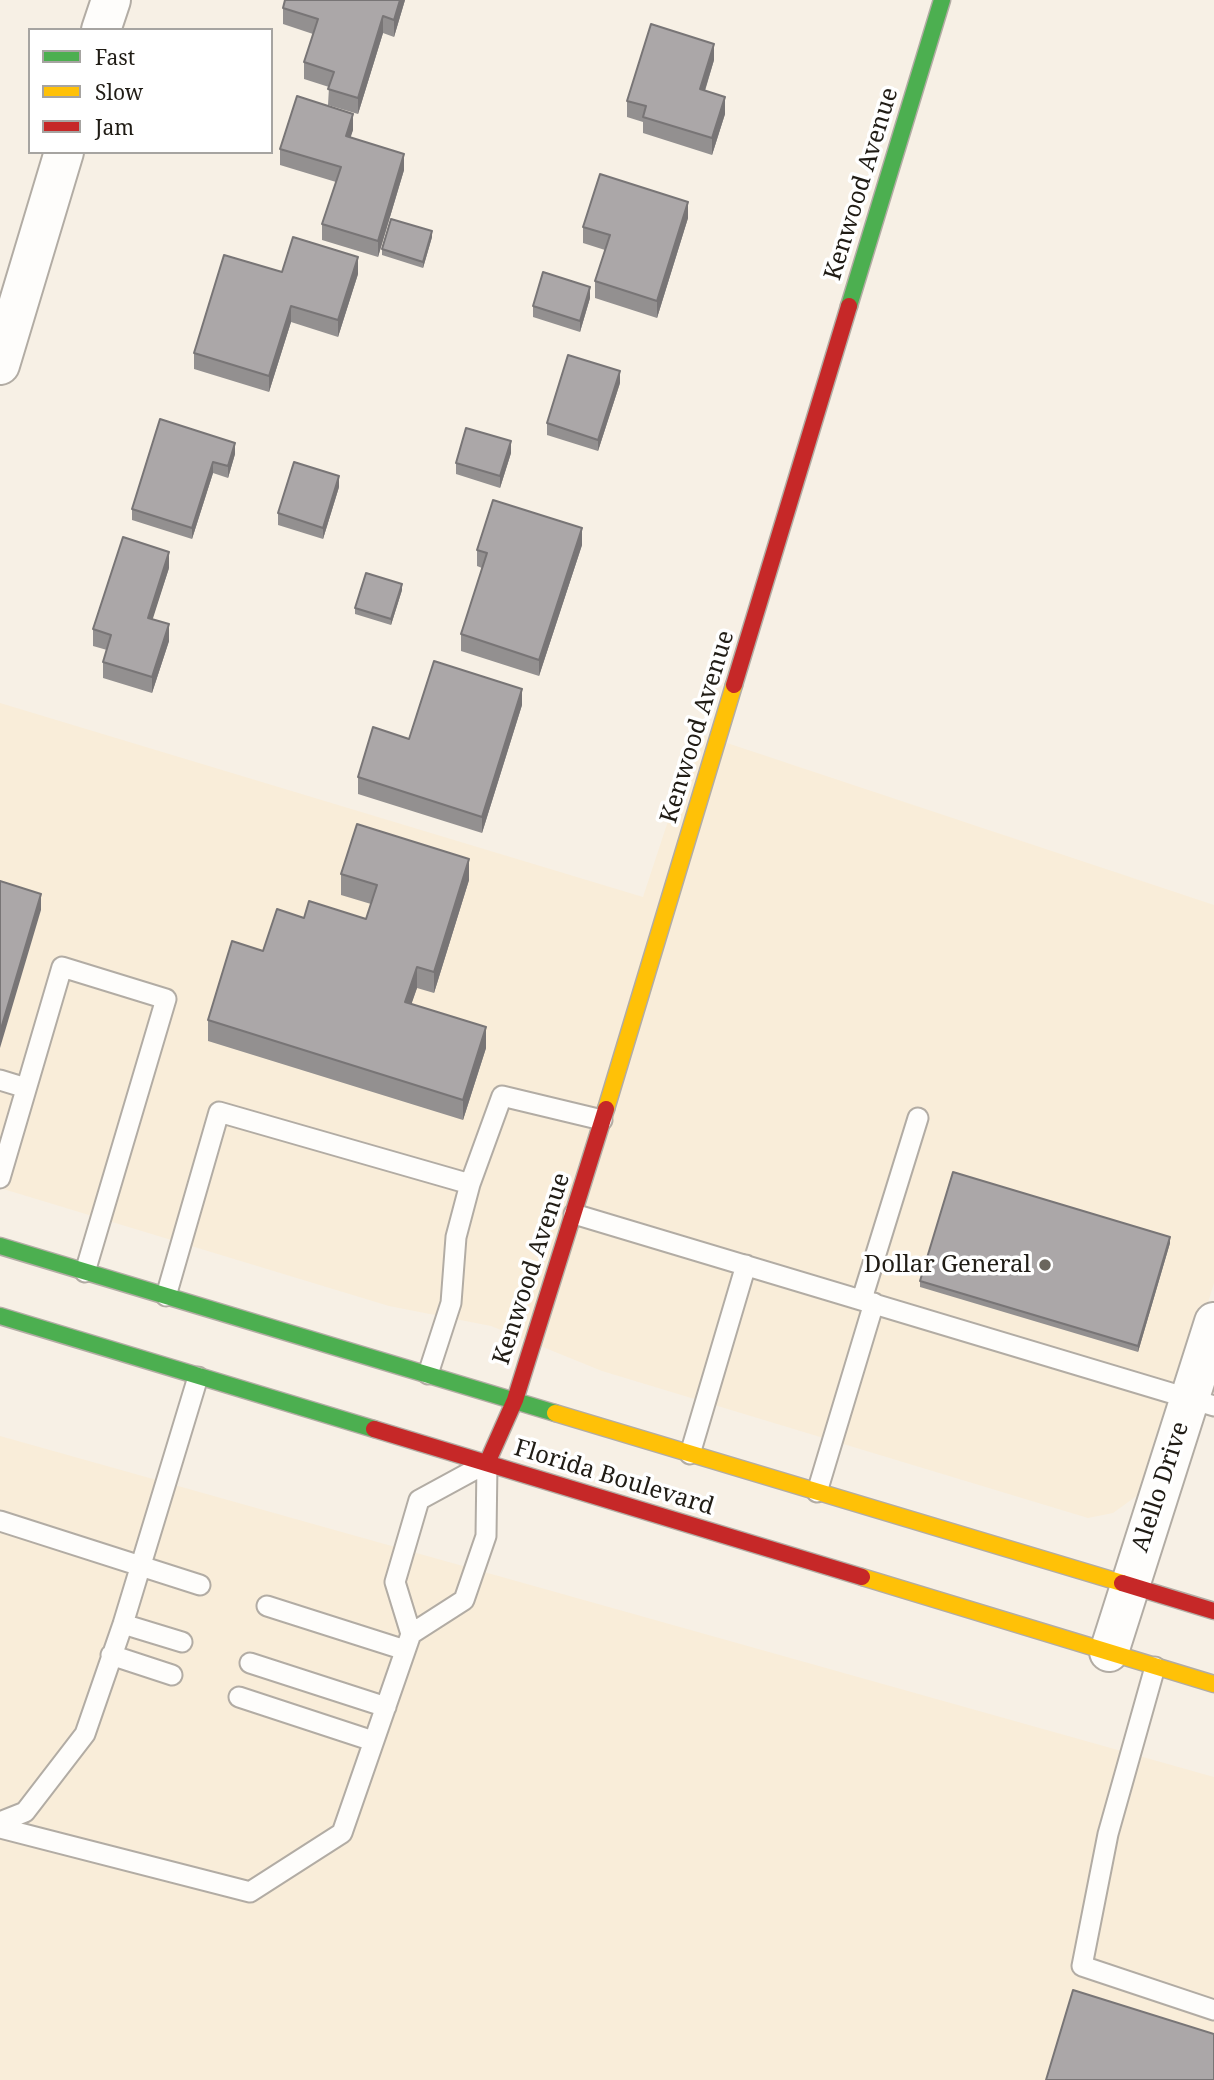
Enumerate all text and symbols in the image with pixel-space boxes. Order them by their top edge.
legend [28,28,273,154]
text: Fast [95,43,135,71]
text: Slow [95,78,143,106]
street label: Kenwood Avenue [819,84,905,284]
text: Jam [95,113,134,141]
street label: Kenwood Avenue [655,627,741,827]
street label: Kenwood Avenue [487,1170,577,1368]
place label: Dollar General [864,1251,1031,1279]
marker: Dollar General [1037,1257,1053,1273]
street label: Alello Drive [1126,1418,1196,1556]
street label: Florida Boulevard [511,1434,717,1522]

